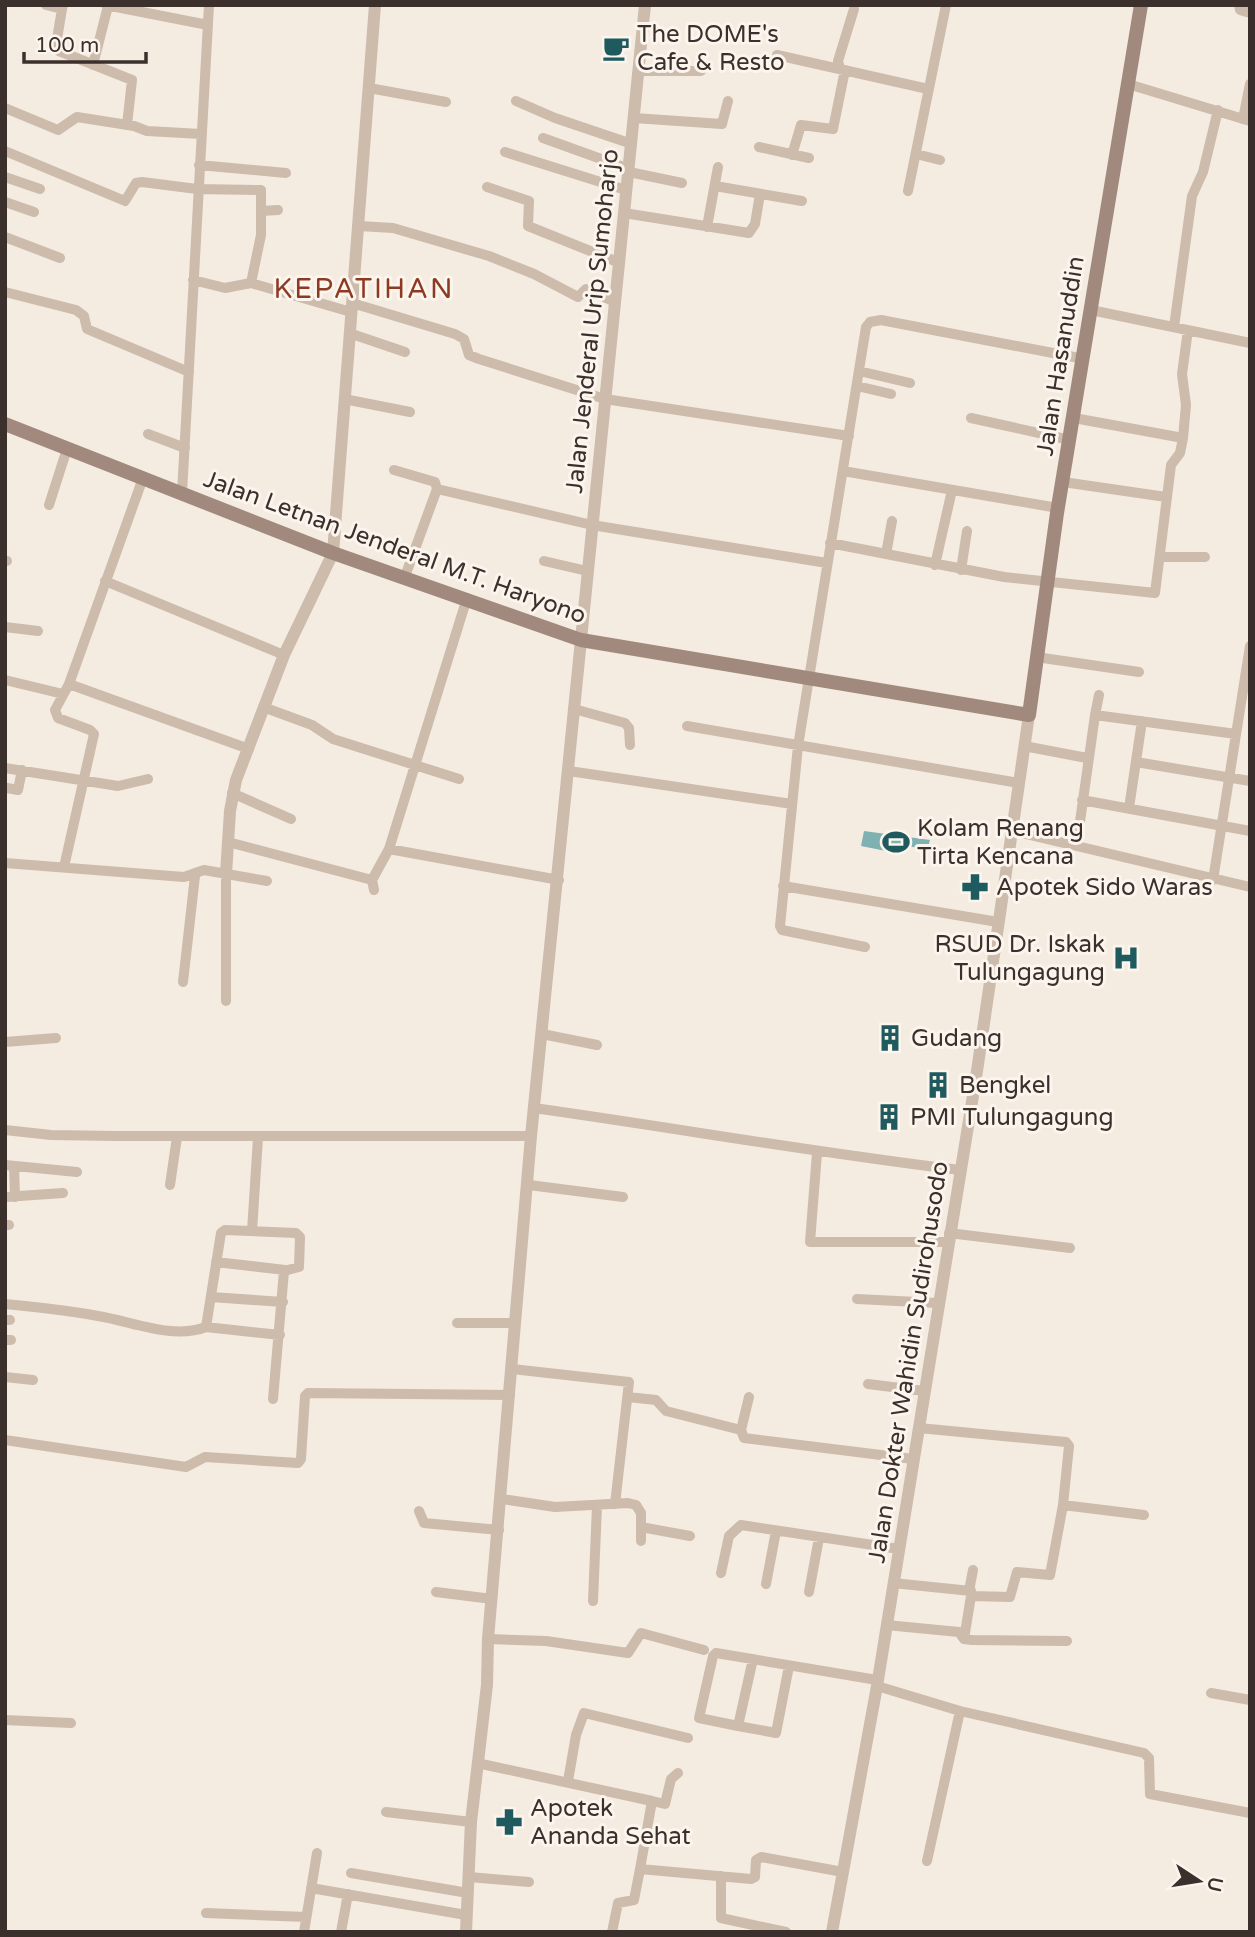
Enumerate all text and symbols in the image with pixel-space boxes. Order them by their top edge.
place label: The DOME's Cafe & Resto [637,20,785,77]
scale bar [24,21,147,65]
text: 100 m [35,33,99,58]
cafe icon: The DOME's Cafe & Resto [601,33,631,63]
street label: Jalan Jenderal Urip Sumoharjo [560,147,625,495]
street label: Jalan Hasanuddin [1030,254,1091,458]
district label: KEPATIHAN [274,272,454,306]
street label: Jalan Letnan Jenderal M.T. Haryono [200,465,590,630]
place label: Kolam Renang Tirta Kencana [917,814,1084,871]
sports icon: Kolam Renang Tirta Kencana [881,827,911,857]
pharmacy icon: Apotek Sido Waras [960,872,990,902]
place label: Apotek Sido Waras [996,873,1213,902]
place label: RSUD Dr. Iskak Tulungagung [934,930,1105,987]
hospital icon: RSUD Dr. Iskak Tulungagung [1111,943,1141,973]
building icon: Gudang [875,1023,905,1053]
place label: Gudang [911,1024,1002,1053]
building icon: Bengkel [923,1070,953,1100]
place label: Bengkel [959,1071,1051,1100]
building icon: PMI Tulungagung [874,1102,904,1132]
place label: PMI Tulungagung [910,1103,1114,1132]
street label: Jalan Dokter Wahidin Sudirohusodo [862,1159,955,1565]
place label: Apotek Ananda Sehat [530,1794,691,1851]
pharmacy icon: Apotek Ananda Sehat [494,1807,524,1837]
north arrow [1164,1846,1234,1916]
text: U [1202,1875,1227,1894]

